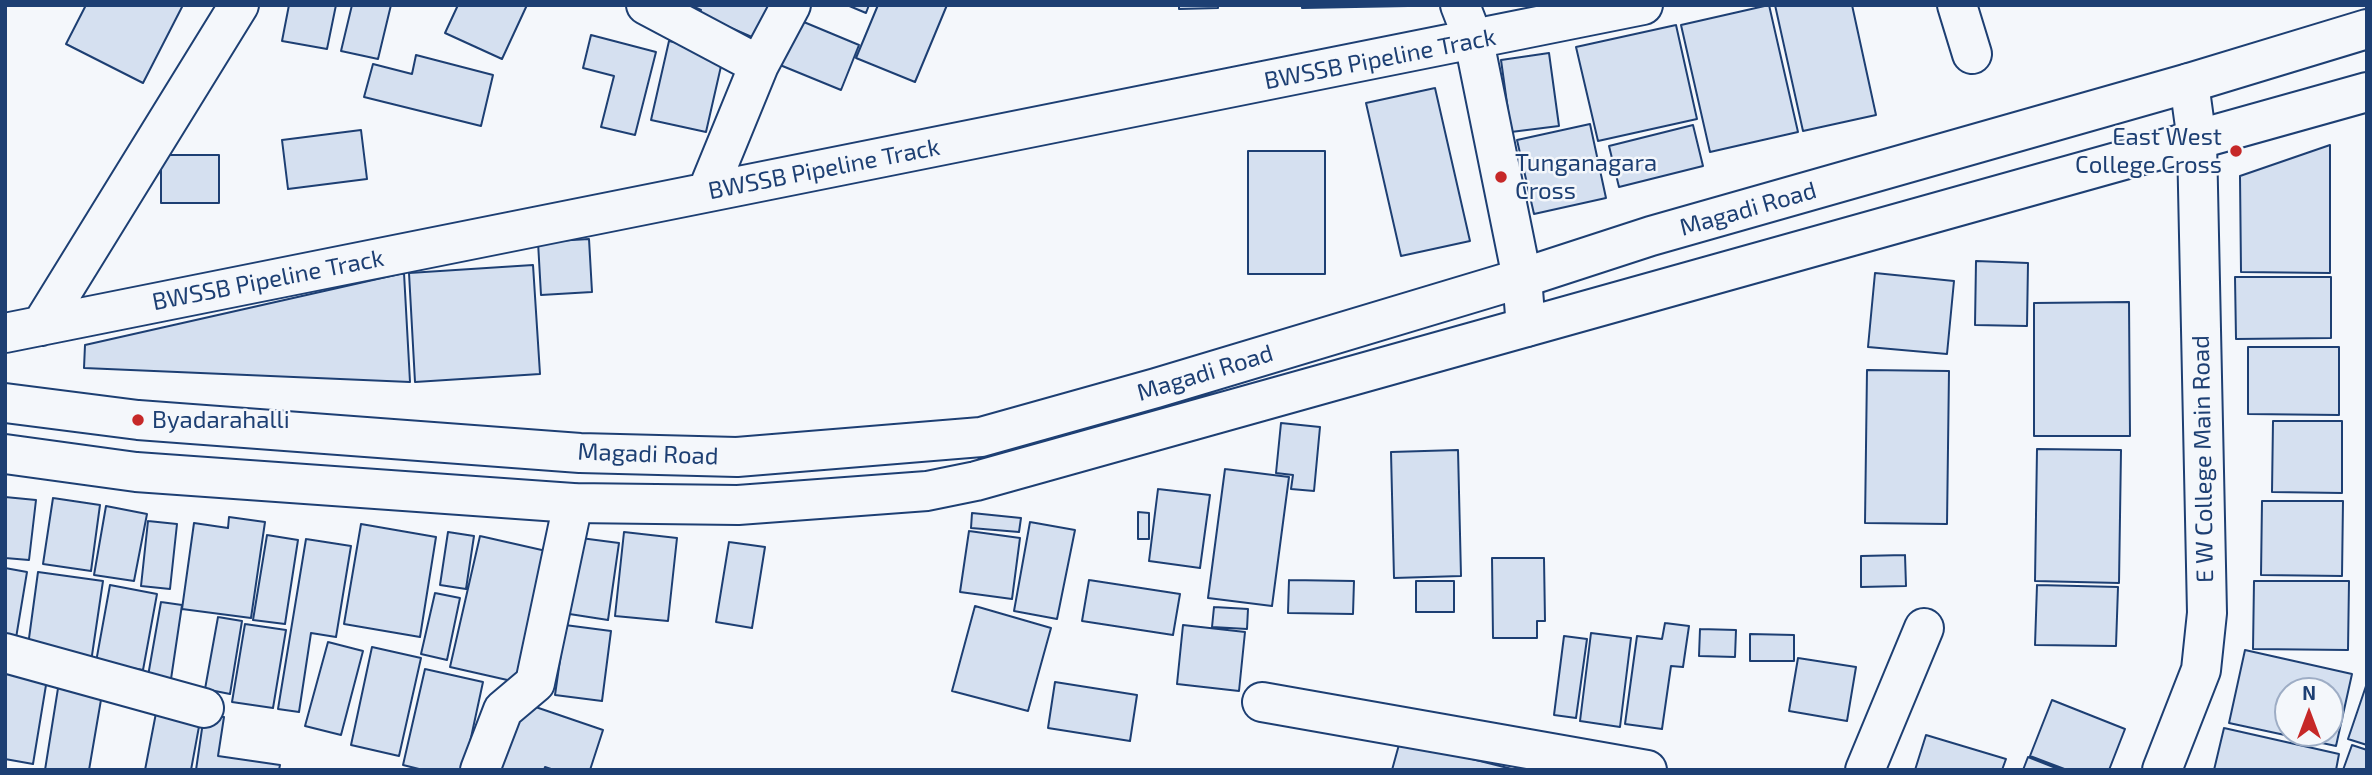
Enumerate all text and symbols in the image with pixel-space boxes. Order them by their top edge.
street label: BWSSB Pipeline Track [1262,22,1498,96]
place label: East West College Cross [2075,123,2222,179]
street label: BWSSB Pipeline Track [706,132,942,206]
marker: East West College Cross [2228,143,2244,159]
place label: Tunganagara Cross [1515,149,1657,205]
marker: Tunganagara Cross [1493,169,1509,185]
street label: Magadi Road [1676,176,1820,242]
street label: BWSSB Pipeline Track [150,243,386,317]
street label: E W College Main Road [2186,335,2220,583]
street label: Magadi Road [1133,339,1277,407]
place label: Byadarahalli [152,406,290,434]
marker: Byadarahalli [130,412,146,428]
street label: Magadi Road [577,437,719,471]
north arrow [2274,677,2344,747]
text: N [2302,681,2316,704]

